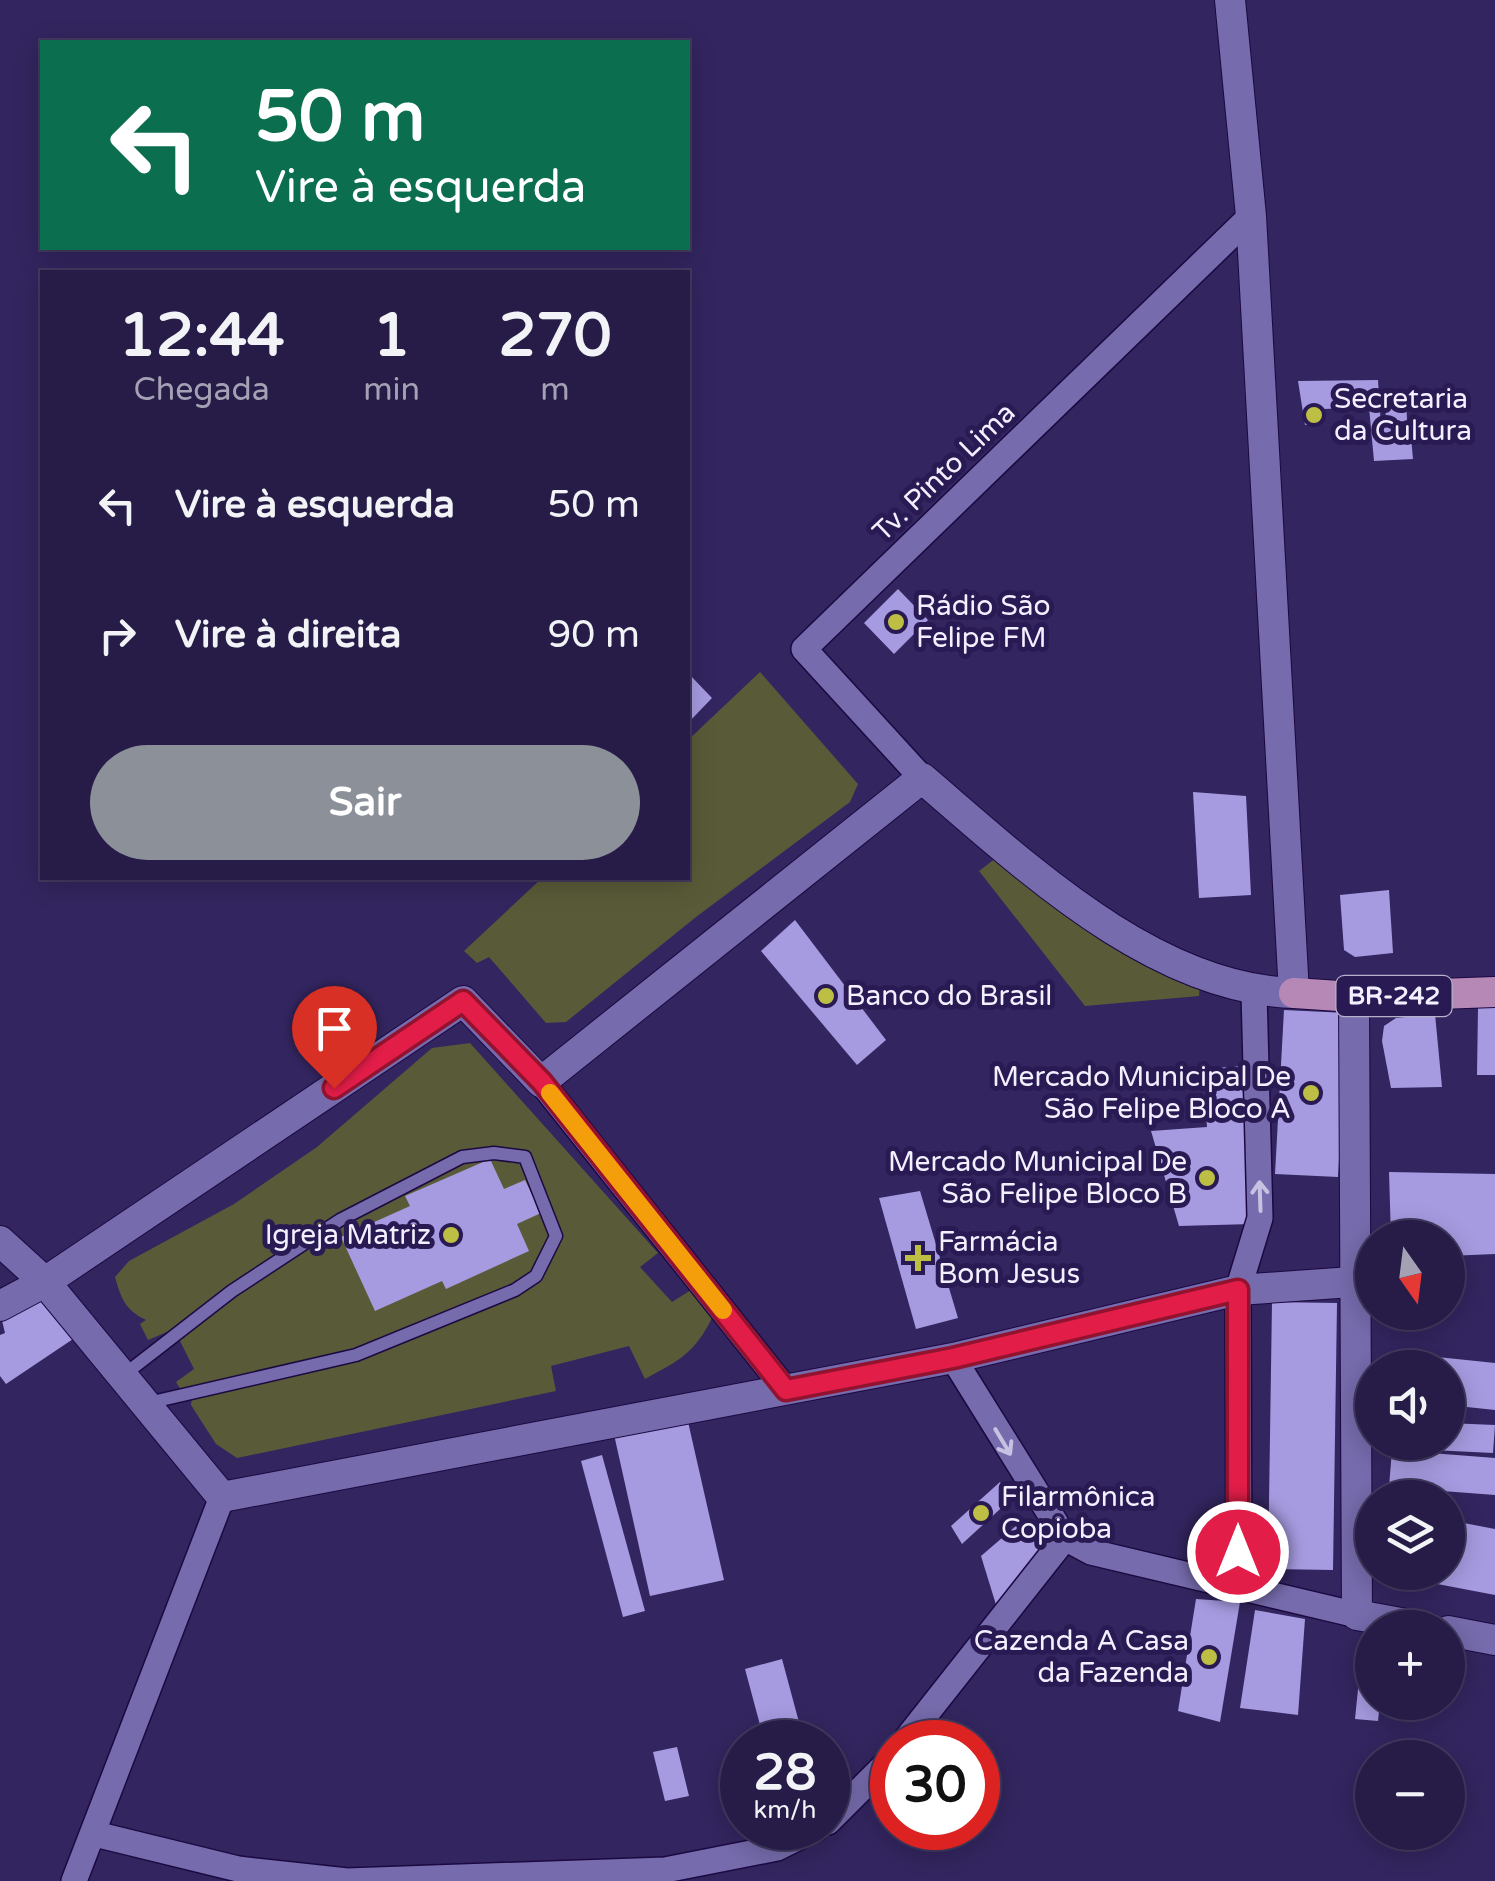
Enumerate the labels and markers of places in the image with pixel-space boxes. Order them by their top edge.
place label: Secretaria da Cultura [1334,382,1472,448]
marker: Secretaria da Cultura [1303,404,1325,426]
place label: Rádio São Felipe FM [916,589,1051,655]
marker: Rádio São Felipe FM [885,611,907,633]
place label: Banco do Brasil [846,979,1052,1013]
marker: Banco do Brasil [815,985,837,1007]
pin [292,986,377,1089]
place label: Mercado Municipal De São Felipe Bloco A [992,1060,1291,1126]
marker: Mercado Municipal De São Felipe Bloco A [1300,1082,1322,1104]
place label: Mercado Municipal De São Felipe Bloco B [888,1145,1187,1211]
marker: Mercado Municipal De São Felipe Bloco B [1196,1167,1218,1189]
place label: Igreja Matriz [265,1218,431,1252]
marker: Igreja Matriz [440,1224,462,1246]
place label: Farmácia Bom Jesus [938,1225,1080,1291]
marker: Farmácia Bom Jesus [907,1247,929,1269]
place label: Filarmônica Copioba [1001,1480,1156,1546]
marker: Filarmônica Copioba [970,1502,992,1524]
place label: Cazenda A Casa da Fazenda [974,1624,1189,1690]
marker: Cazenda A Casa da Fazenda [1198,1646,1220,1668]

